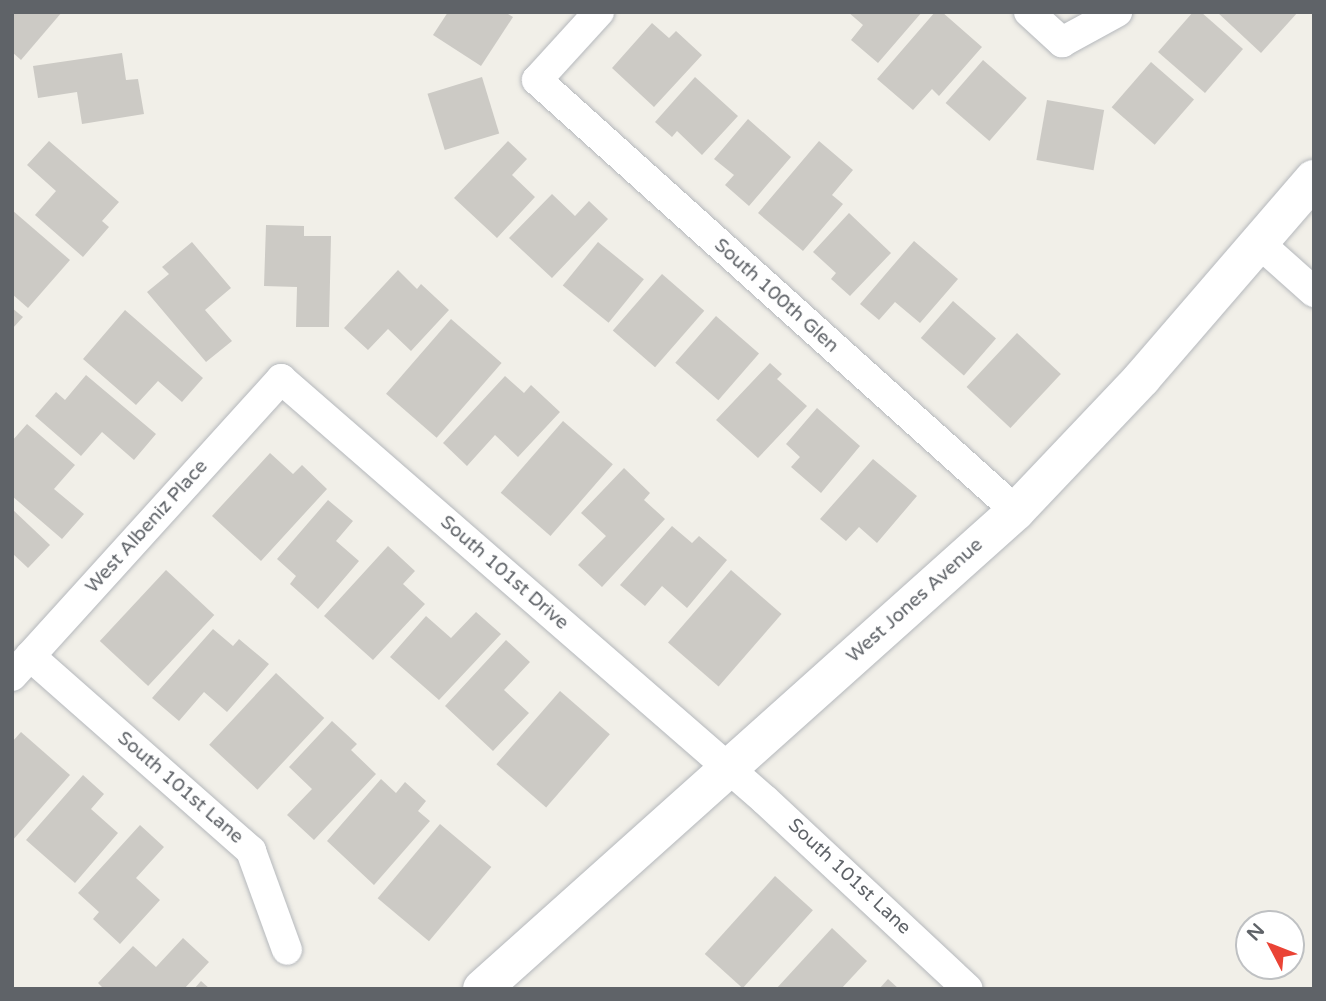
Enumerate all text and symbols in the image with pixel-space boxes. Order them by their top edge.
street label: South 100th Glen [709,234,843,358]
street label: West Albeniz Place [81,456,213,598]
street label: South 101st Drive [435,511,573,635]
street label: West Jones Avenue [842,534,988,668]
street label: South 101st Lane [112,727,248,849]
street label: South 101st Lane [783,814,915,940]
north arrow [1235,910,1305,980]
text: N [1243,919,1269,945]

